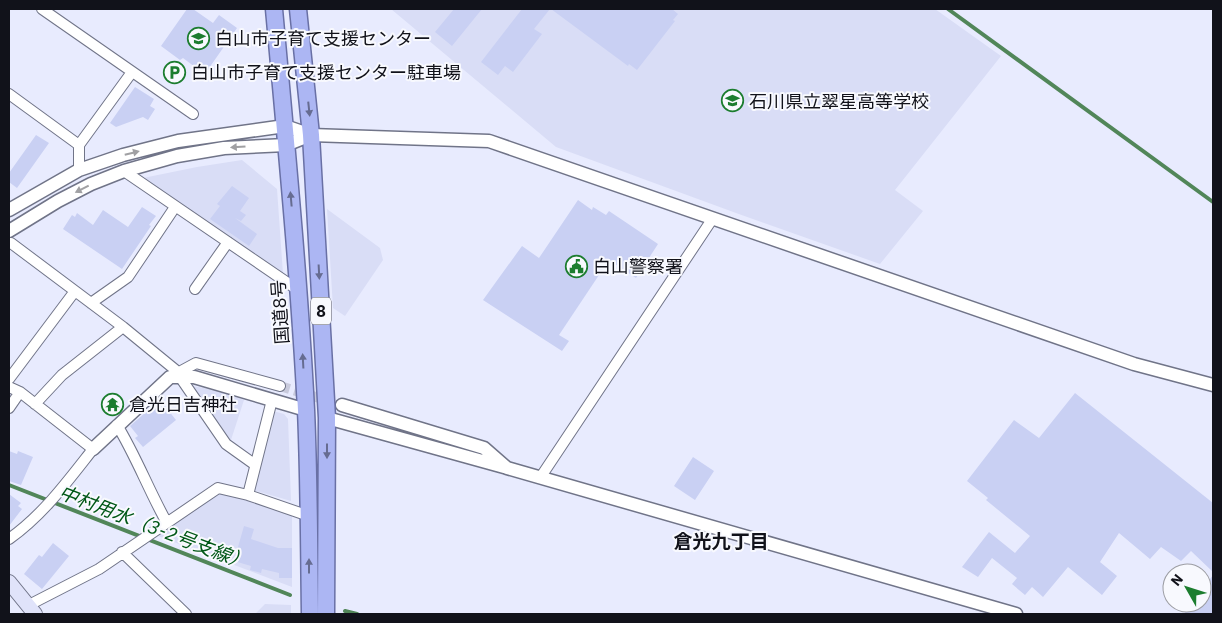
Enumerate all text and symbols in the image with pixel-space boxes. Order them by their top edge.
school or university icon: 白山市子育て支援センター [187,26,211,50]
place label: 白山市子育て支援センター [215,27,431,50]
parking icon: 白山市子育て支援センター駐車場 [163,60,187,84]
place label: 白山市子育て支援センター駐車場 [191,61,461,84]
school or university icon: 石川県立翠星高等学校 [721,89,745,113]
place label: 石川県立翠星高等学校 [749,90,929,113]
one-way arrow [305,102,313,118]
one-way arrow [230,144,246,152]
one-way arrow [124,149,139,157]
one-way arrow [74,185,89,193]
one-way arrow [287,191,295,207]
public building icon: 白山警察署 [565,254,589,278]
place label: 白山警察署 [593,255,683,278]
one-way arrow [315,264,323,280]
street label: 国道8号 [266,279,294,345]
road number: 8 [311,298,331,324]
one-way arrow [298,353,306,369]
temple icon: 倉光日吉神社 [101,392,125,416]
place label: 倉光日吉神社 [129,393,237,416]
one-way arrow [323,444,331,460]
water label: 中村用水（3-2号支線） [56,480,252,574]
district label: 倉光九丁目 [673,529,769,553]
one-way arrow [305,557,313,573]
north arrow [1162,563,1212,613]
text: N [1167,570,1187,589]

